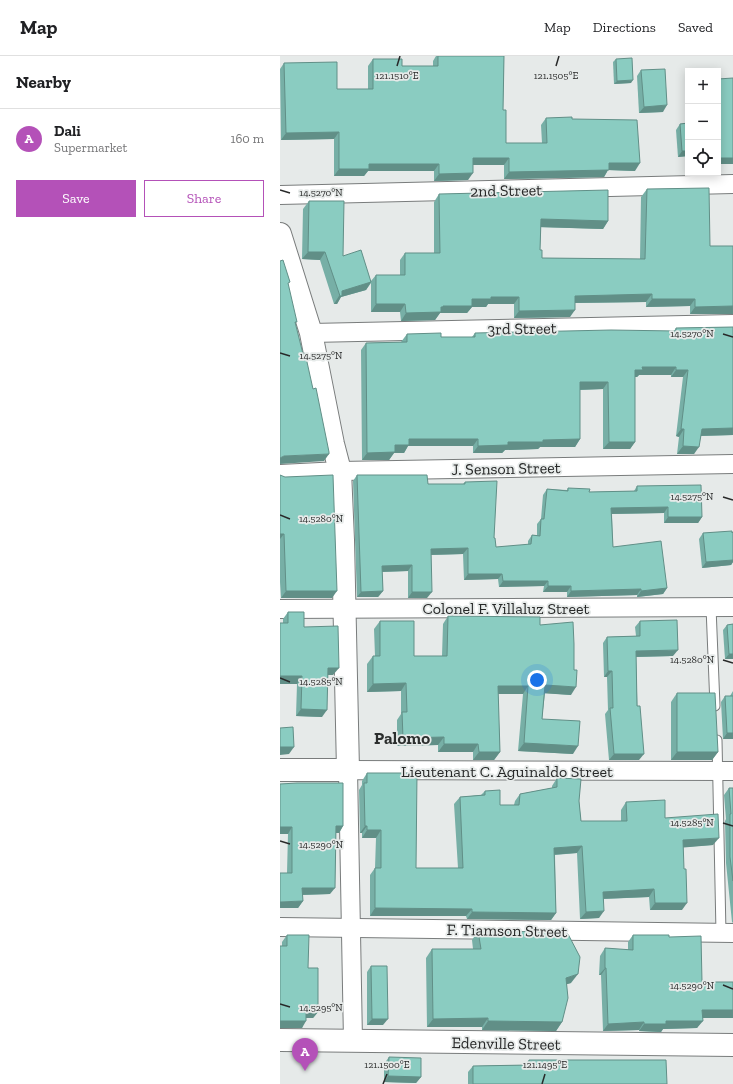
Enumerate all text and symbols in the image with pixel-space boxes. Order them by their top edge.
text: Map [20,16,57,39]
text: Map [544,19,571,36]
text: Directions [593,19,656,36]
text: Saved [678,19,713,36]
map controls [685,68,721,176]
button: + [685,68,721,104]
text: 121.1510°E [375,70,419,82]
text: 121.1505°E [534,70,578,82]
text: Nearby [16,72,71,92]
button: − [685,104,721,140]
text: Dali [54,122,81,140]
text: A [25,131,33,146]
text: 160 m [230,131,264,146]
text: Supermarket [54,140,127,155]
button: locate [685,140,721,176]
button: Save [16,180,136,217]
button: Share [144,180,264,217]
street label: 2nd Street [470,180,542,201]
text: 14.5270°N [299,187,343,199]
street label: 3rd Street [487,318,557,339]
text: 14.5270°N [670,328,714,340]
text: 14.5275°N [300,350,343,362]
street label: J. Senson Street [451,458,561,479]
text: 14.5275°N [671,491,714,503]
text: 14.5280°N [299,513,344,525]
street label: Colonel F. Villaluz Street [422,599,590,618]
text: 14.5280°N [670,654,715,666]
your location [527,670,547,690]
text: 14.5285°N [299,676,343,688]
district label: Palomo [374,728,430,748]
street label: Lieutenant C. Aguinaldo Street [401,762,613,781]
text: 14.5285°N [670,817,714,829]
text: 14.5290°N [299,839,344,851]
street label: F. Tiamson Street [446,920,568,941]
text: 14.5290°N [670,980,715,992]
text: 14.5295°N [299,1002,343,1014]
street label: Edenville Street [451,1033,561,1054]
pin: A [292,1038,318,1071]
text: 121.1500°E [364,1059,410,1071]
text: 121.1495°E [523,1059,567,1071]

